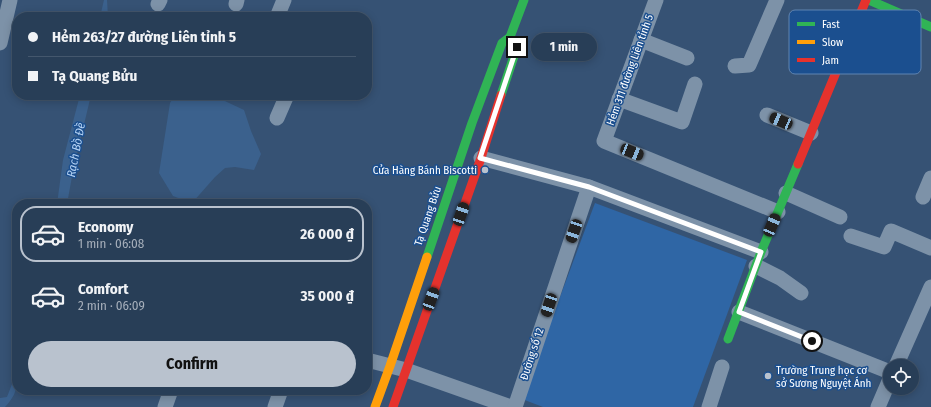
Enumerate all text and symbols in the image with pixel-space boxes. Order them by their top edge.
legend [789,10,921,74]
street label: Hẻm 311 đường Liên tỉnh 5 [604,13,656,127]
text: Fast [822,18,840,31]
text: Hẻm 263/27 đường Liên tỉnh 5 [52,28,236,46]
callout: 1 min [531,33,597,61]
text: Slow [822,36,843,49]
route end [508,38,526,56]
text: 1 min [550,39,578,54]
text: Jam [822,54,839,67]
text: Tạ Quang Bửu [52,67,137,85]
car [768,111,794,131]
water label: Rạch Bồ Đề [63,121,88,178]
car [619,142,645,162]
place label: Cửa Hàng Bánh Biscotti [373,164,477,177]
marker: Cửa Hàng Bánh Biscotti [480,165,490,175]
street label: Tạ Quang Bửu [412,185,444,247]
car [451,201,471,227]
car [762,212,782,238]
icon: car [30,216,66,252]
text: Economy [78,218,133,236]
car [564,218,584,244]
text: 26 000 ₫ [300,225,354,243]
text: 1 min · 06:08 [78,236,144,251]
icon: car [30,278,66,314]
text: Comfort [78,280,129,298]
car [421,286,441,312]
text: 35 000 ₫ [300,287,354,305]
car [540,292,558,318]
text: 2 min · 06:09 [78,298,145,313]
street label: Đường số 12 [517,326,547,382]
route start [803,332,821,350]
button: Confirm [28,341,356,387]
map controls [883,359,919,395]
button: locate [883,359,919,395]
place label: Trường Trung học cơ sở Sương Nguyệt Ánh [776,364,871,390]
marker: Trường Trung học cơ sở Sương Nguyệt Ánh [763,371,773,381]

